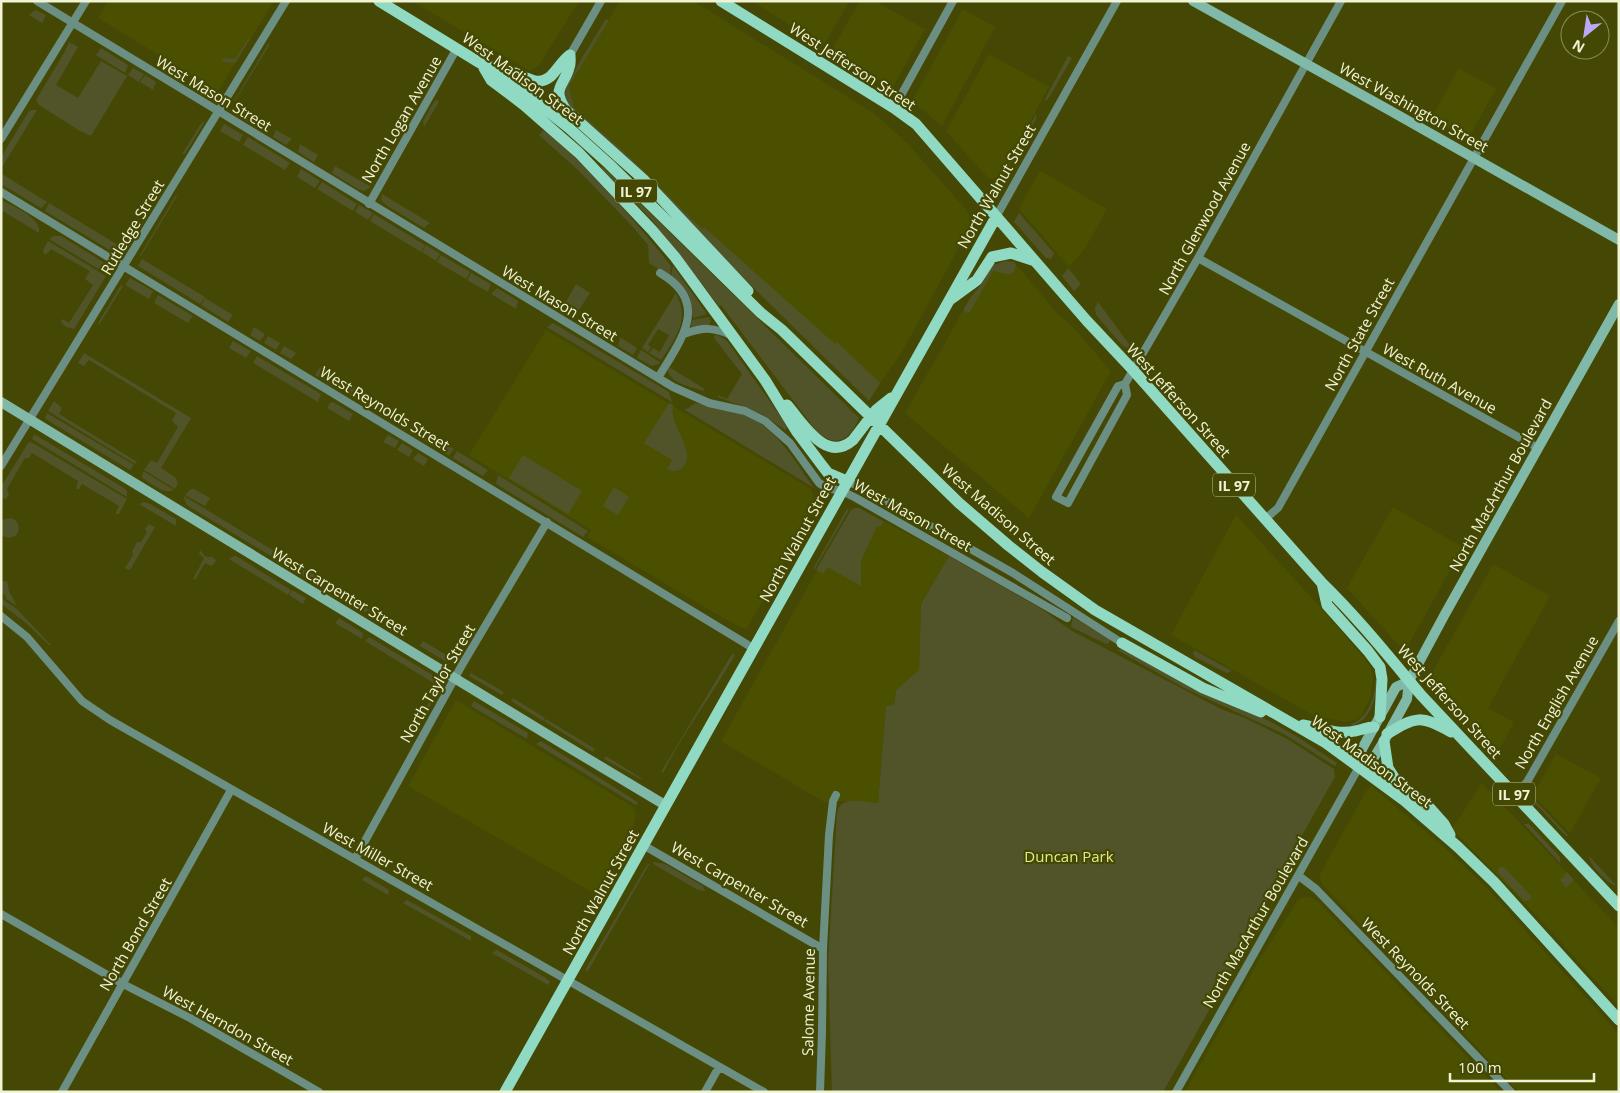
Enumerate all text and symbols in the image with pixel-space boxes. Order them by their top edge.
north arrow [1560,10,1610,60]
street label: West Jefferson Street [786,18,920,114]
street label: West Madison Street [459,27,587,129]
text: N [1569,36,1588,58]
street label: West Mason Street [152,51,276,135]
street label: North Logan Avenue [356,52,446,186]
street label: West Washington Street [1336,58,1492,156]
street label: North Walnut Street [952,120,1040,252]
street label: North Glenwood Avenue [1154,138,1254,298]
street label: Rutledge Street [96,176,168,278]
road number: IL 97 [615,180,657,202]
street label: West Mason Street [498,261,622,345]
street label: North State Street [1320,274,1398,394]
street label: West Ruth Avenue [1379,338,1501,418]
street label: West Jefferson Street [1122,339,1236,461]
street label: West Reynolds Street [316,361,454,455]
street label: North MacArthur Boulevard [1444,395,1556,575]
street label: West Madison Street [938,459,1060,569]
street label: North Walnut Street [754,473,840,605]
street label: West Mason Street [851,474,975,556]
road number: IL 97 [1213,474,1255,496]
street label: West Carpenter Street [268,542,412,640]
street label: North Taylor Street [395,620,479,746]
street label: North English Avenue [1510,632,1602,772]
street label: West Jefferson Street [1393,640,1507,762]
street label: West Madison Street [1308,710,1436,812]
road number: IL 97 [1493,782,1535,806]
street label: West Miller Street [319,817,437,895]
street label: North Walnut Street [557,826,643,958]
street label: North MacArthur Boulevard [1198,833,1312,1011]
street label: West Carpenter Street [668,837,812,931]
park label: Duncan Park [1024,846,1114,866]
street label: North Bond Street [94,874,176,994]
street label: West Reynolds Street [1357,913,1475,1033]
street label: Salome Avenue [797,948,819,1056]
street label: West Herndon Street [159,981,297,1069]
scale bar [1450,1050,1594,1082]
text: 100 m [1458,1057,1502,1077]

